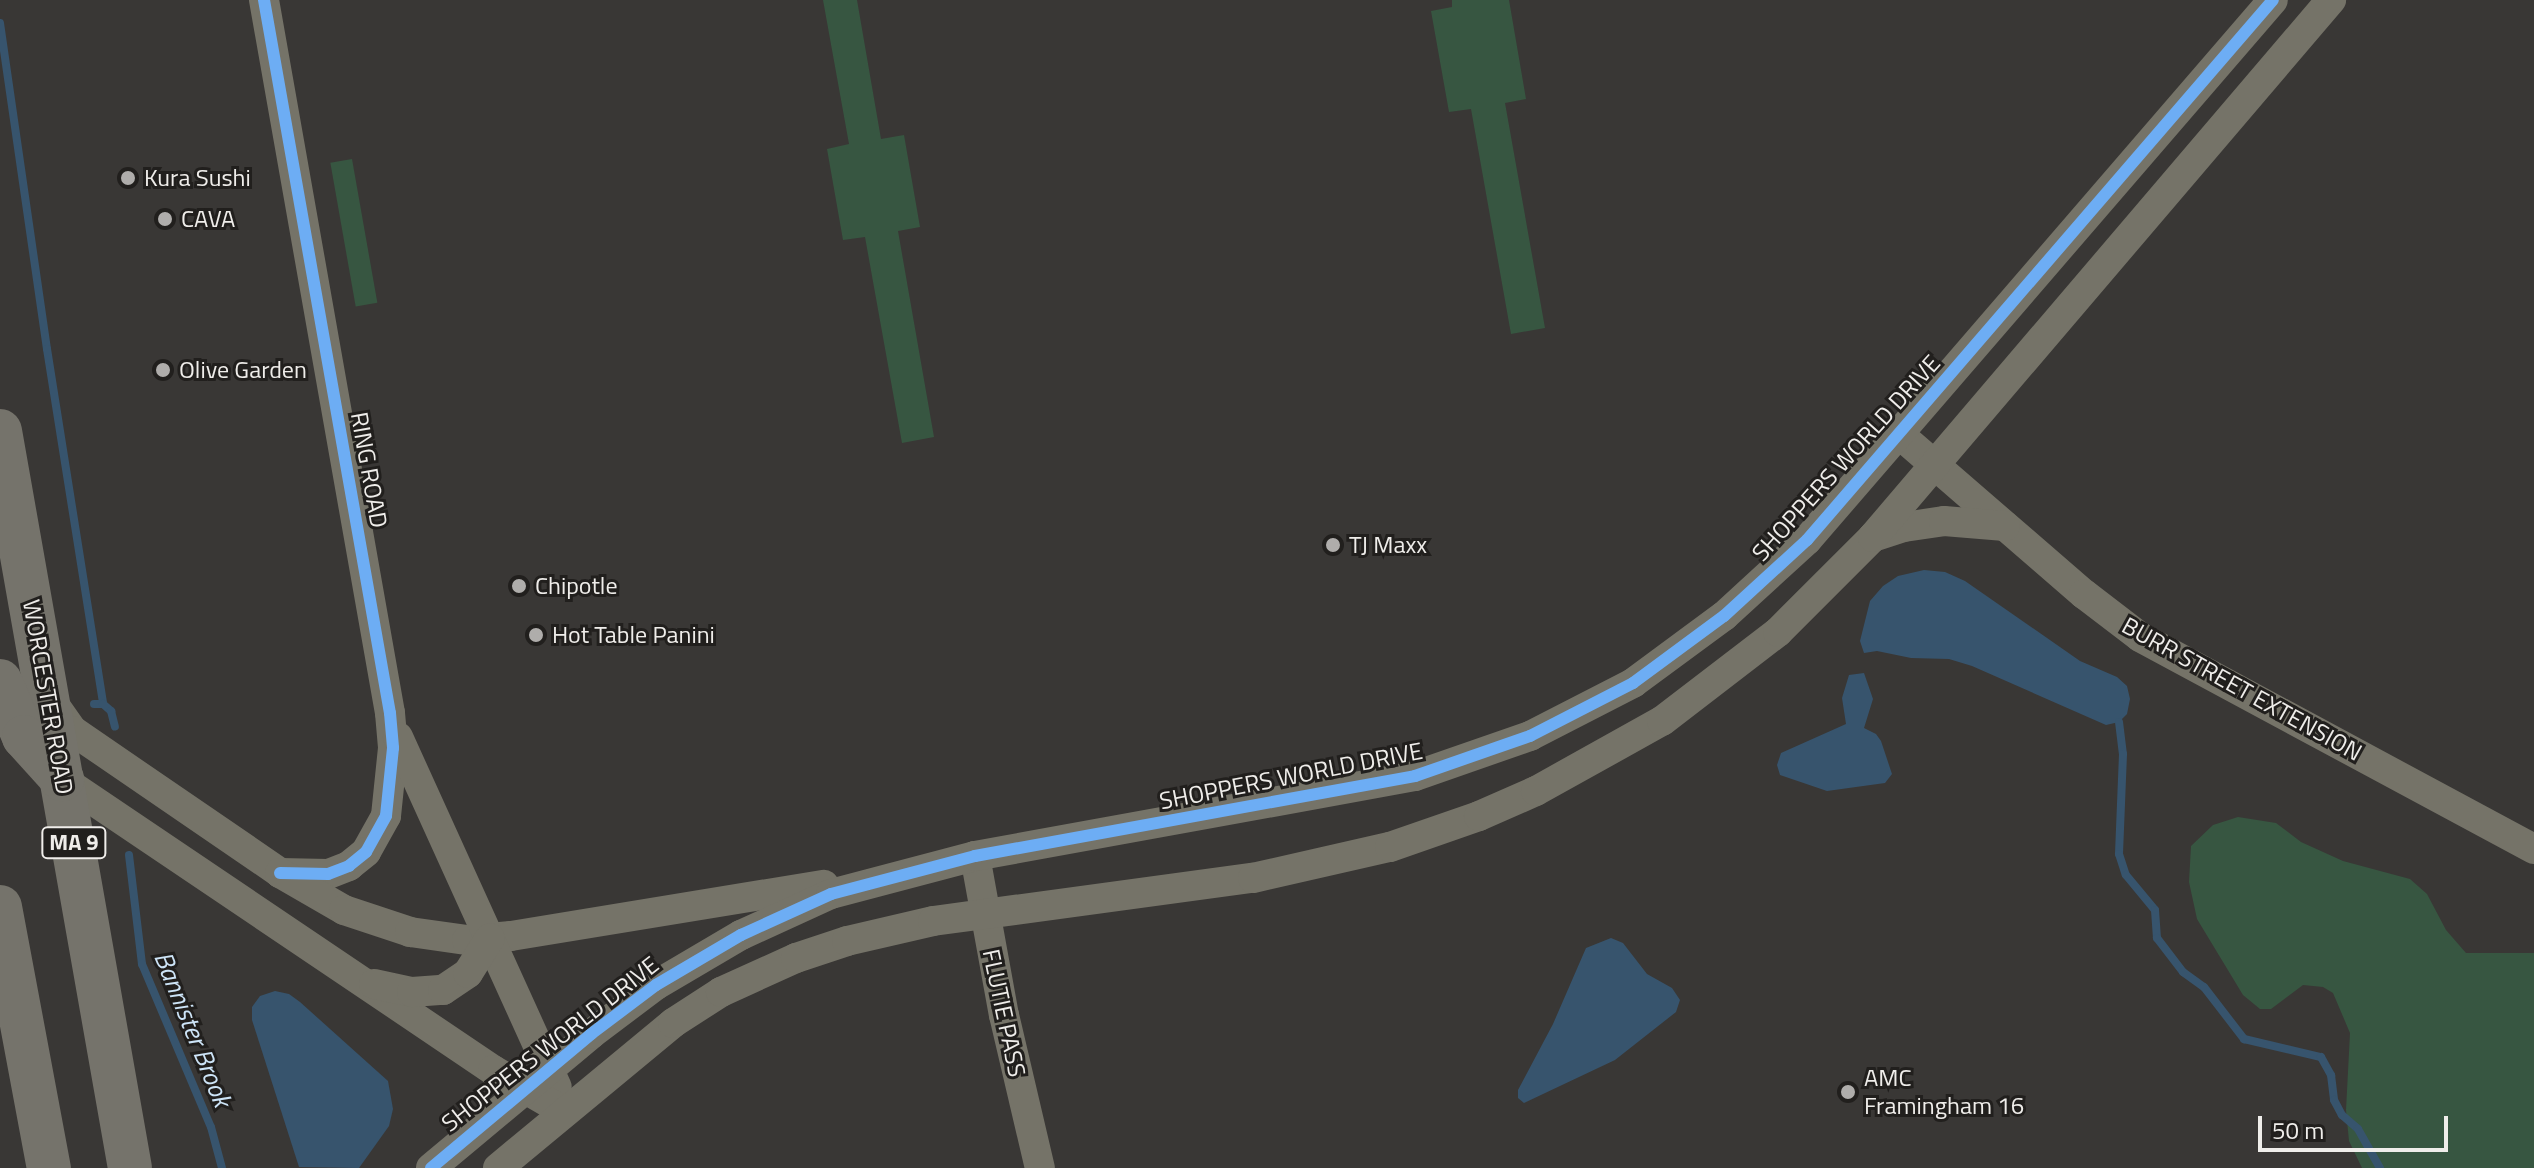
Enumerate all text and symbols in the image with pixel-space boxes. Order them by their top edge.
place label: Kura Sushi [144,164,251,192]
marker: Kura Sushi [119,169,137,187]
place label: CAVA [181,205,235,233]
marker: CAVA [156,210,174,228]
street label: SHOPPERS WORLD DRIVE [1746,349,1946,567]
place label: Olive Garden [179,356,307,384]
marker: Olive Garden [154,361,172,379]
street label: RING ROAD [345,410,393,530]
place label: TJ Maxx [1349,531,1427,559]
marker: TJ Maxx [1324,536,1342,554]
place label: Chipotle [535,572,618,600]
marker: Chipotle [510,577,528,595]
street label: WORCESTER ROAD [17,597,79,797]
street label: BURR STREET EXTENSION [2117,611,2367,767]
place label: Hot Table Panini [552,621,715,649]
marker: Hot Table Panini [527,626,545,644]
street label: SHOPPERS WORLD DRIVE [1157,736,1425,816]
road number: MA 9 [40,825,108,861]
street label: FLUTIE PASS [976,946,1032,1080]
water label: Bannister Brook [148,947,238,1111]
street label: SHOPPERS WORLD DRIVE [436,950,664,1138]
place label: AMC Framingham 16 [1864,1064,2024,1120]
marker: AMC Framingham 16 [1839,1083,1857,1101]
scale bar [2262,1100,2452,1150]
text: 50 m [2272,1112,2324,1148]

